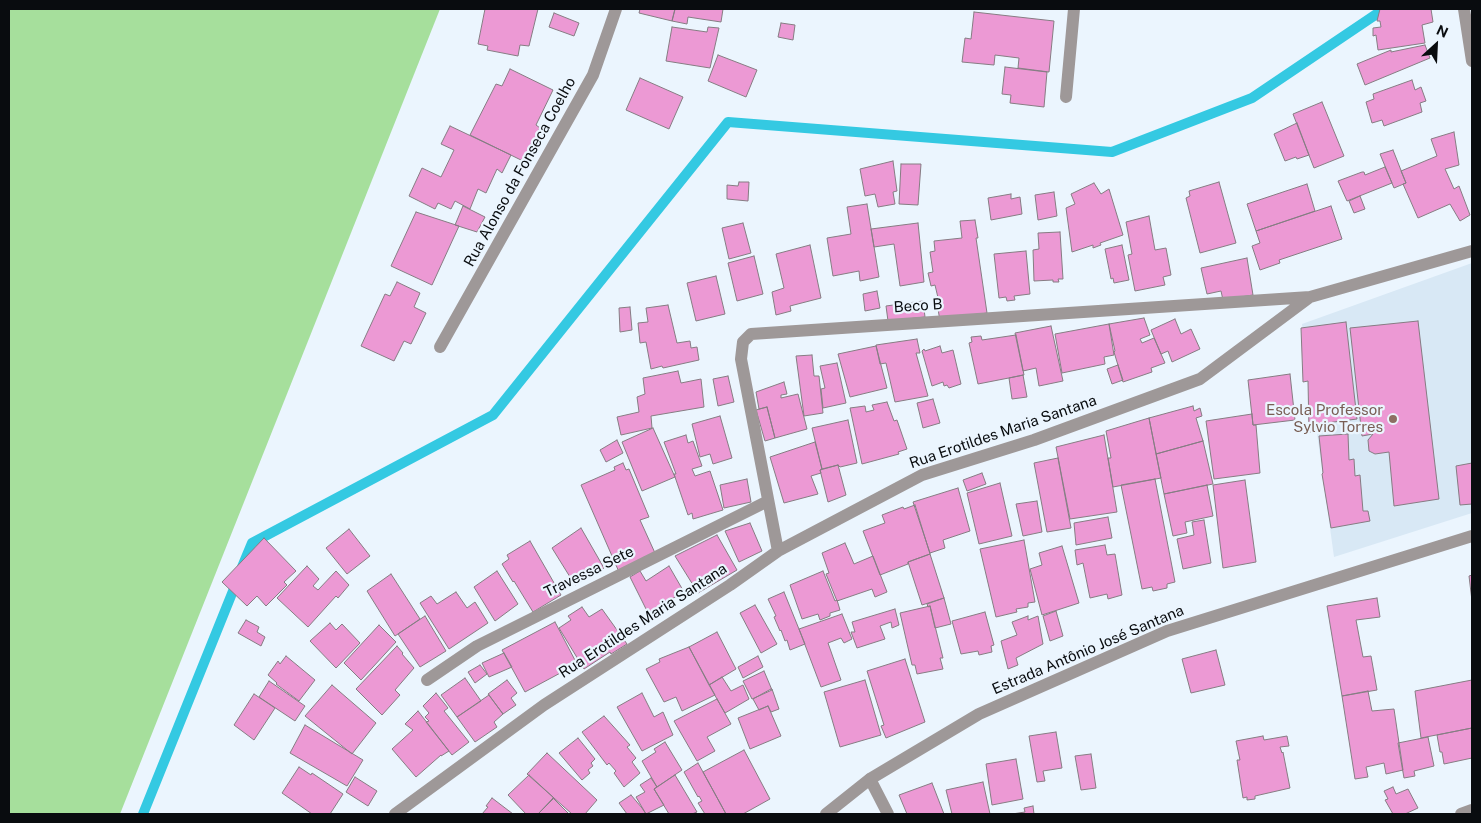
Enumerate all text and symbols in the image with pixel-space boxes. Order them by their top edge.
north arrow [1411,20,1461,70]
text: N [1434,22,1451,41]
street label: Rua Alonso da Fonseca Coelho [460,74,580,270]
street label: Beco B [893,295,943,317]
street label: Rua Erotildes Maria Santana [907,391,1099,473]
place label: Escola Professor Sylvio Torres [1266,401,1383,436]
marker: Escola Professor Sylvio Torres [1387,413,1399,425]
street label: Travessa Sete [541,543,637,601]
street label: Rua Erotildes Maria Santana [556,560,730,682]
street label: Estrada Antônio José Santana [989,601,1187,699]

